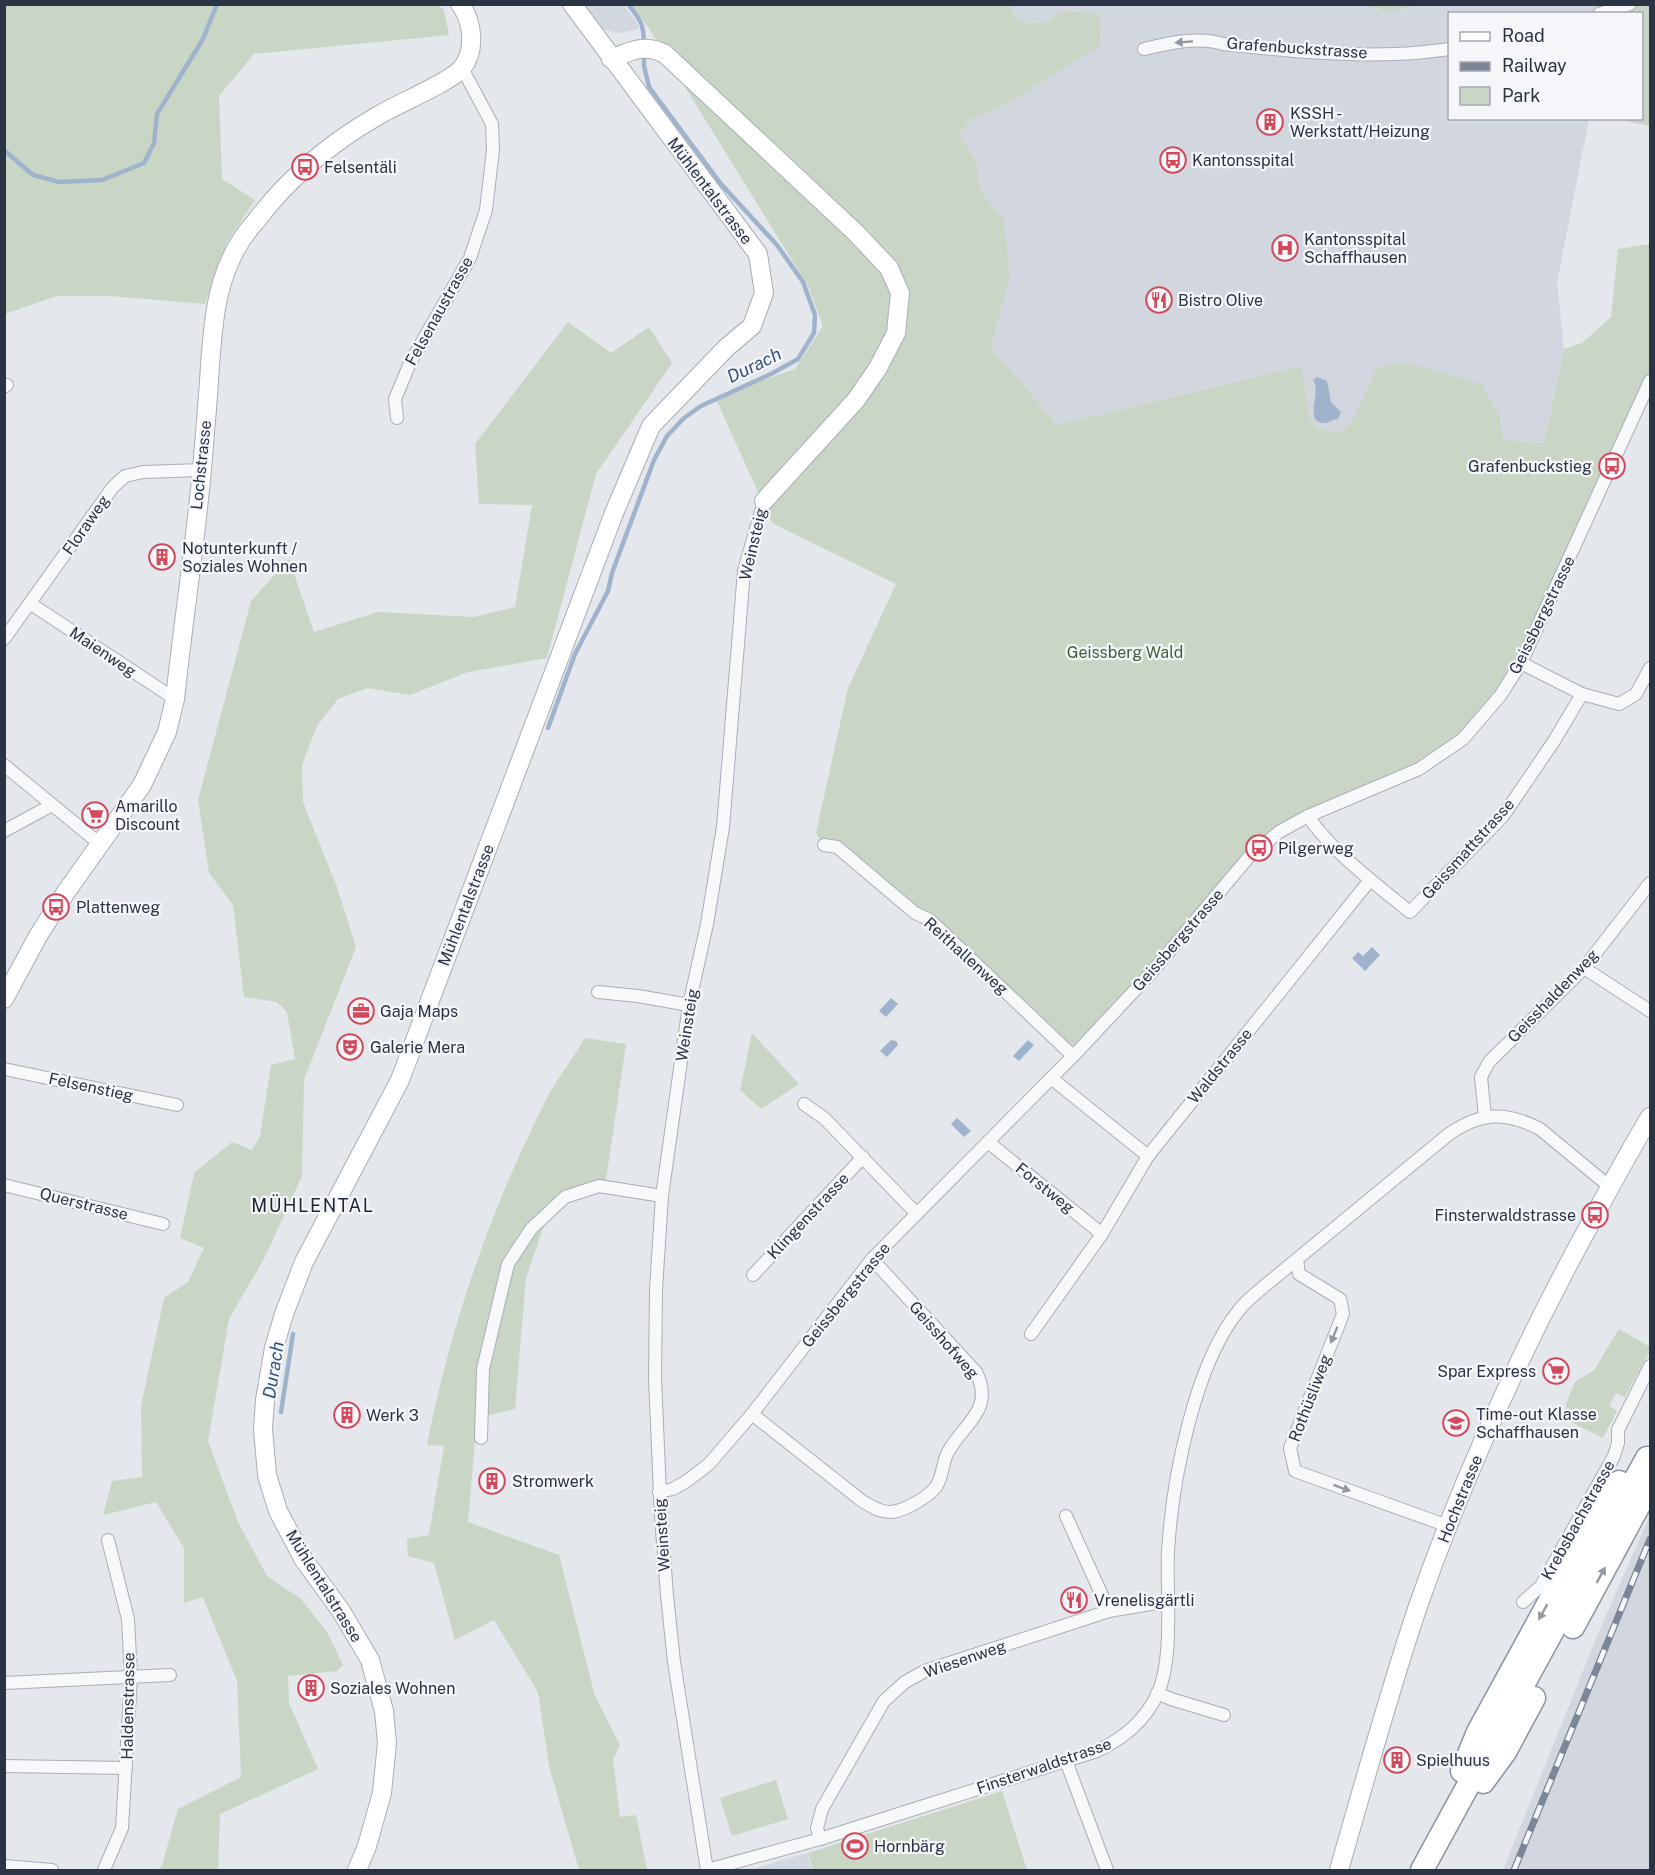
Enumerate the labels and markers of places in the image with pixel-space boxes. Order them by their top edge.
place label: KSSH - Werkstatt/Heizung [1290,104,1430,141]
building icon: KSSH - Werkstatt/Heizung [1255,107,1285,137]
bus stop icon: Kantonsspital [1158,145,1188,175]
place label: Kantonsspital [1192,151,1294,170]
bus stop icon: Felsentäli [290,152,320,182]
place label: Felsentäli [324,158,397,177]
place label: Kantonsspital Schaffhausen [1304,230,1407,267]
hospital icon: Kantonsspital Schaffhausen [1270,233,1300,263]
restaurant icon: Bistro Olive [1144,285,1174,315]
place label: Bistro Olive [1178,291,1263,310]
bus stop icon: Grafenbuckstieg [1597,451,1627,481]
place label: Grafenbuckstieg [1468,457,1592,476]
place label: Notunterkunft / Soziales Wohnen [182,539,307,576]
building icon: Notunterkunft / Soziales Wohnen [147,542,177,572]
place label: Amarillo Discount [115,797,180,834]
supermarket icon: Amarillo Discount [80,800,110,830]
bus stop icon: Pilgerweg [1244,833,1274,863]
place label: Pilgerweg [1278,839,1354,858]
bus stop icon: Plattenweg [41,892,71,922]
place label: Plattenweg [76,898,160,917]
office icon: Gaja Maps [346,996,376,1026]
place label: Gaja Maps [380,1002,458,1021]
theatre icon: Galerie Mera [335,1032,365,1062]
place label: Galerie Mera [370,1038,465,1057]
bus stop icon: Finsterwaldstrasse [1580,1200,1610,1230]
place label: Finsterwaldstrasse [1435,1206,1576,1225]
supermarket icon: Spar Express [1541,1356,1571,1386]
place label: Spar Express [1437,1362,1536,1381]
building icon: Werk 3 [332,1400,362,1430]
place label: Time-out Klasse Schaffhausen [1476,1405,1597,1442]
place label: Werk 3 [366,1406,419,1425]
school or university icon: Time-out Klasse Schaffhausen [1441,1408,1471,1438]
building icon: Stromwerk [477,1466,507,1496]
place label: Stromwerk [512,1472,594,1491]
restaurant icon: Vrenelisgärtli [1059,1585,1089,1615]
place label: Vrenelisgärtli [1094,1591,1194,1610]
building icon: Soziales Wohnen [296,1673,326,1703]
place label: Soziales Wohnen [330,1679,455,1698]
building icon: Spielhuus [1382,1745,1412,1775]
place label: Spielhuus [1416,1751,1490,1770]
sports icon: Hornbärg [840,1831,870,1861]
place label: Hornbärg [874,1837,945,1856]

